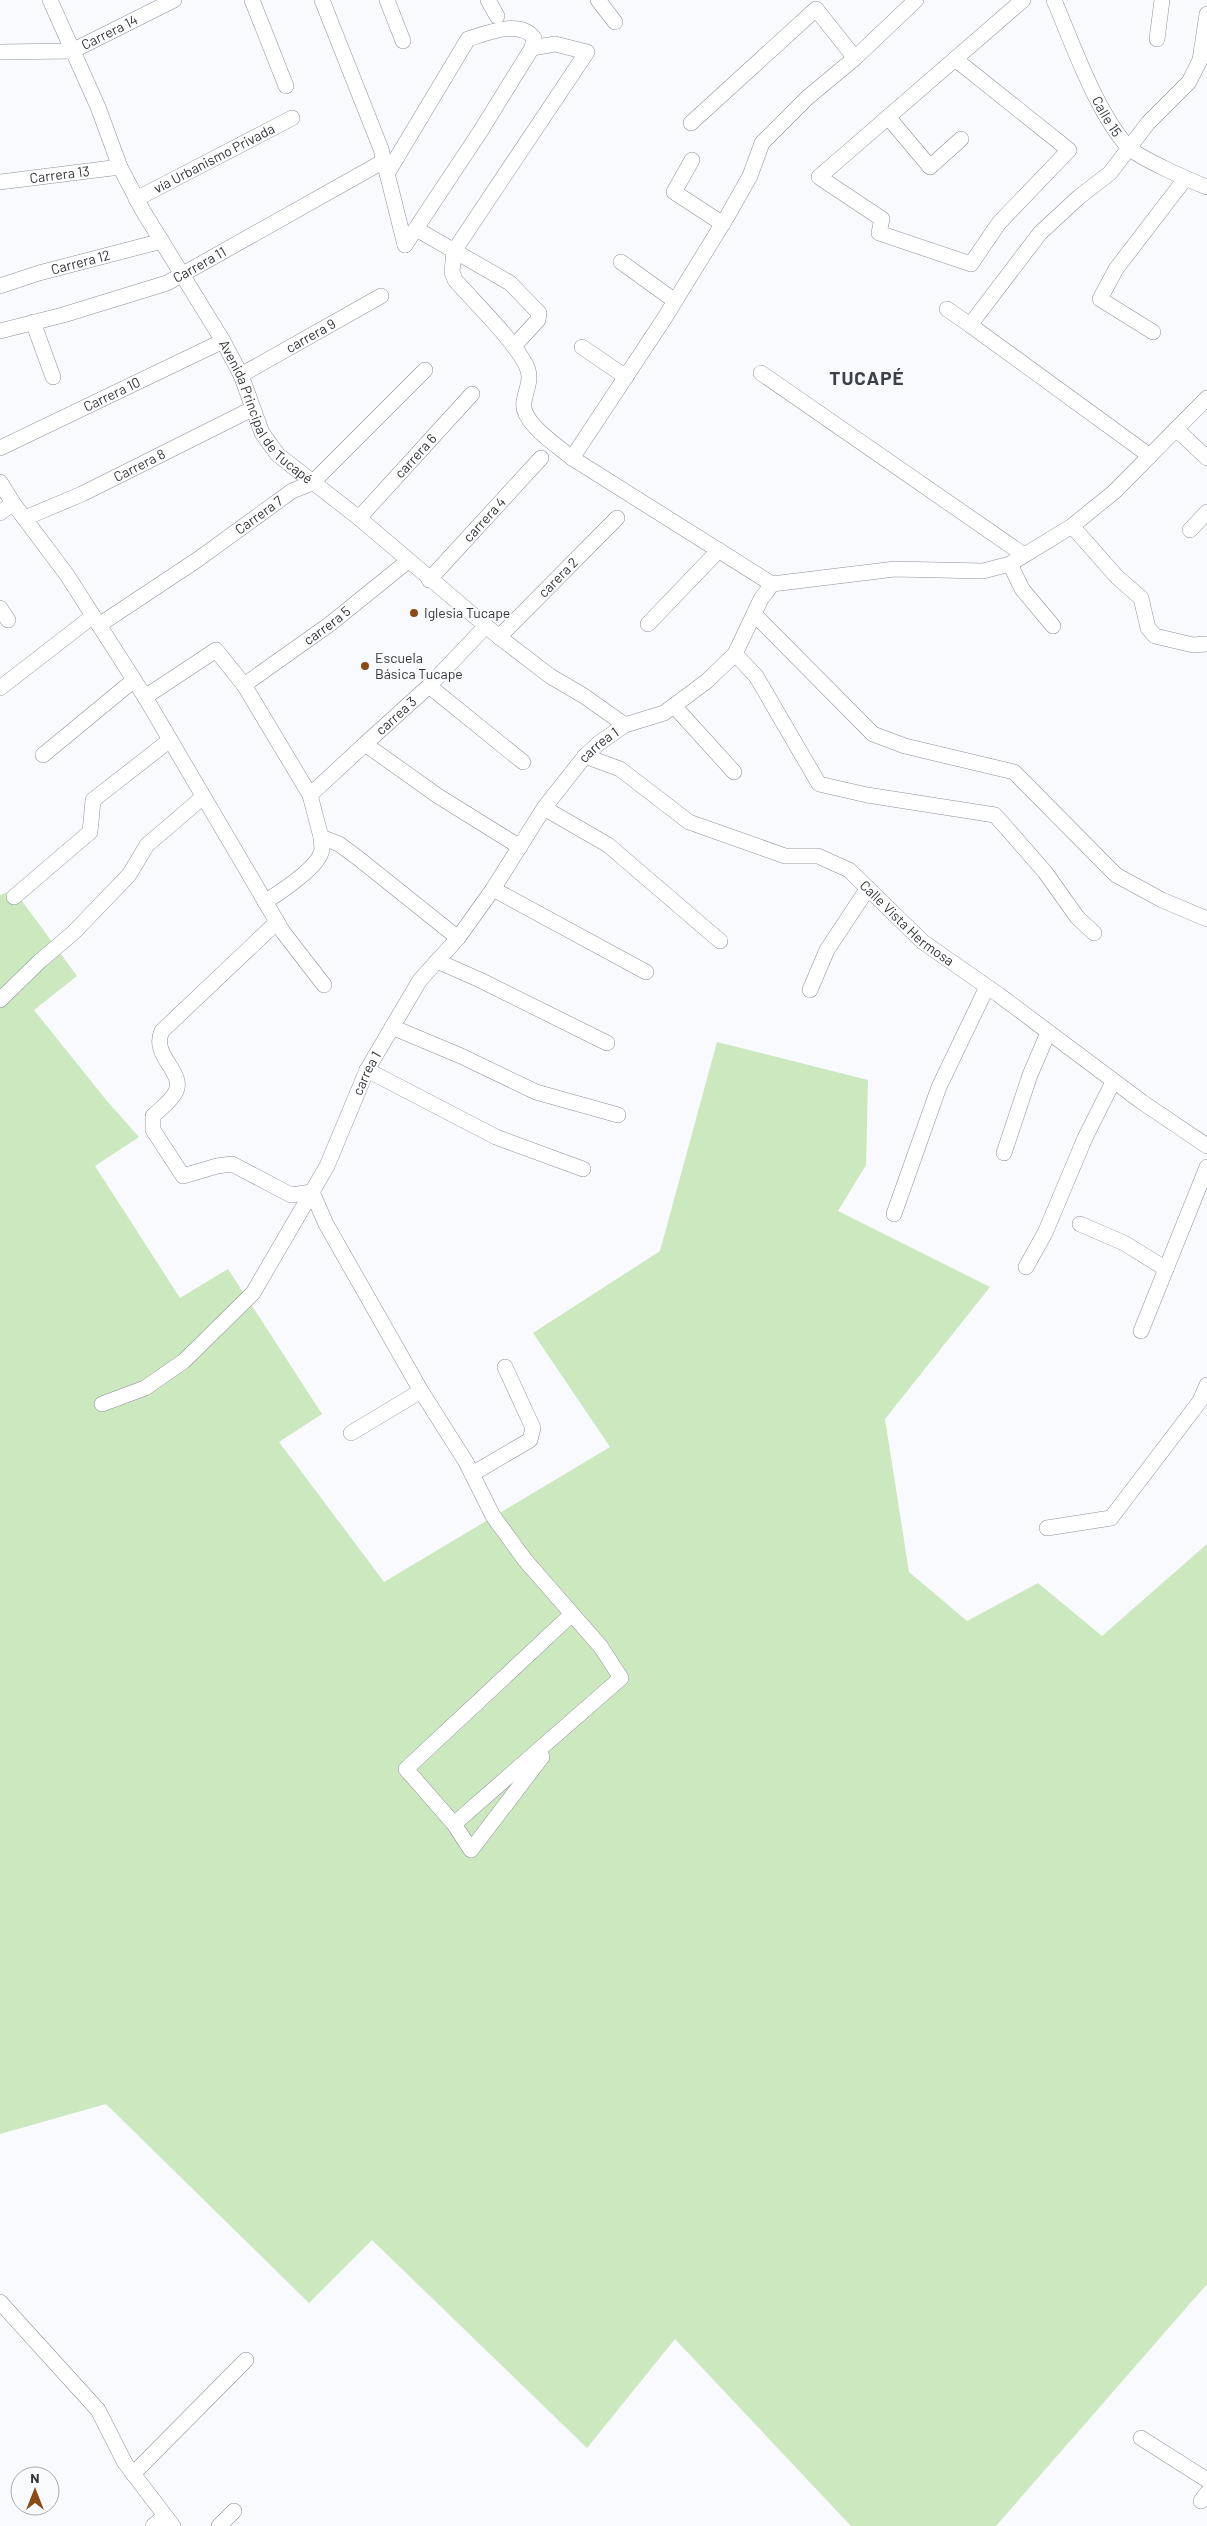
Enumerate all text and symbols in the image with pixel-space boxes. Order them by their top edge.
street label: Carrera 14 [78,11,140,53]
street label: Calle 15 [1089,93,1126,140]
street label: vía Urbanismo Privada [151,120,277,196]
street label: Carrera 13 [28,162,90,186]
street label: Carrera 11 [170,243,229,286]
street label: Carrera 12 [49,246,112,278]
street label: carrera 9 [283,314,338,356]
street label: Avenida Principal de Tucapé [216,337,317,487]
district label: TUCAPÉ [829,366,905,389]
street label: Carrera 10 [80,373,143,415]
street label: carrera 6 [391,430,440,481]
street label: Carrera 8 [111,445,168,485]
street label: Carrera 7 [231,491,286,538]
street label: carrera 4 [459,493,509,545]
street label: carera 2 [534,553,581,601]
street label: carrera 5 [300,602,353,648]
place label: Iglesia Tucape [424,604,510,621]
marker: Iglesia Tucape [408,607,420,619]
place label: Escuela Básica Tucape [375,649,463,682]
marker: Escuela Básica Tucape [359,660,371,672]
street label: carrea 3 [372,693,420,738]
street label: carrea 1 [574,723,622,766]
street label: Calle Vista Hermosa [857,876,958,969]
street label: carrea 1 [348,1048,384,1098]
north arrow [10,2466,60,2516]
text: N [30,2469,40,2486]

